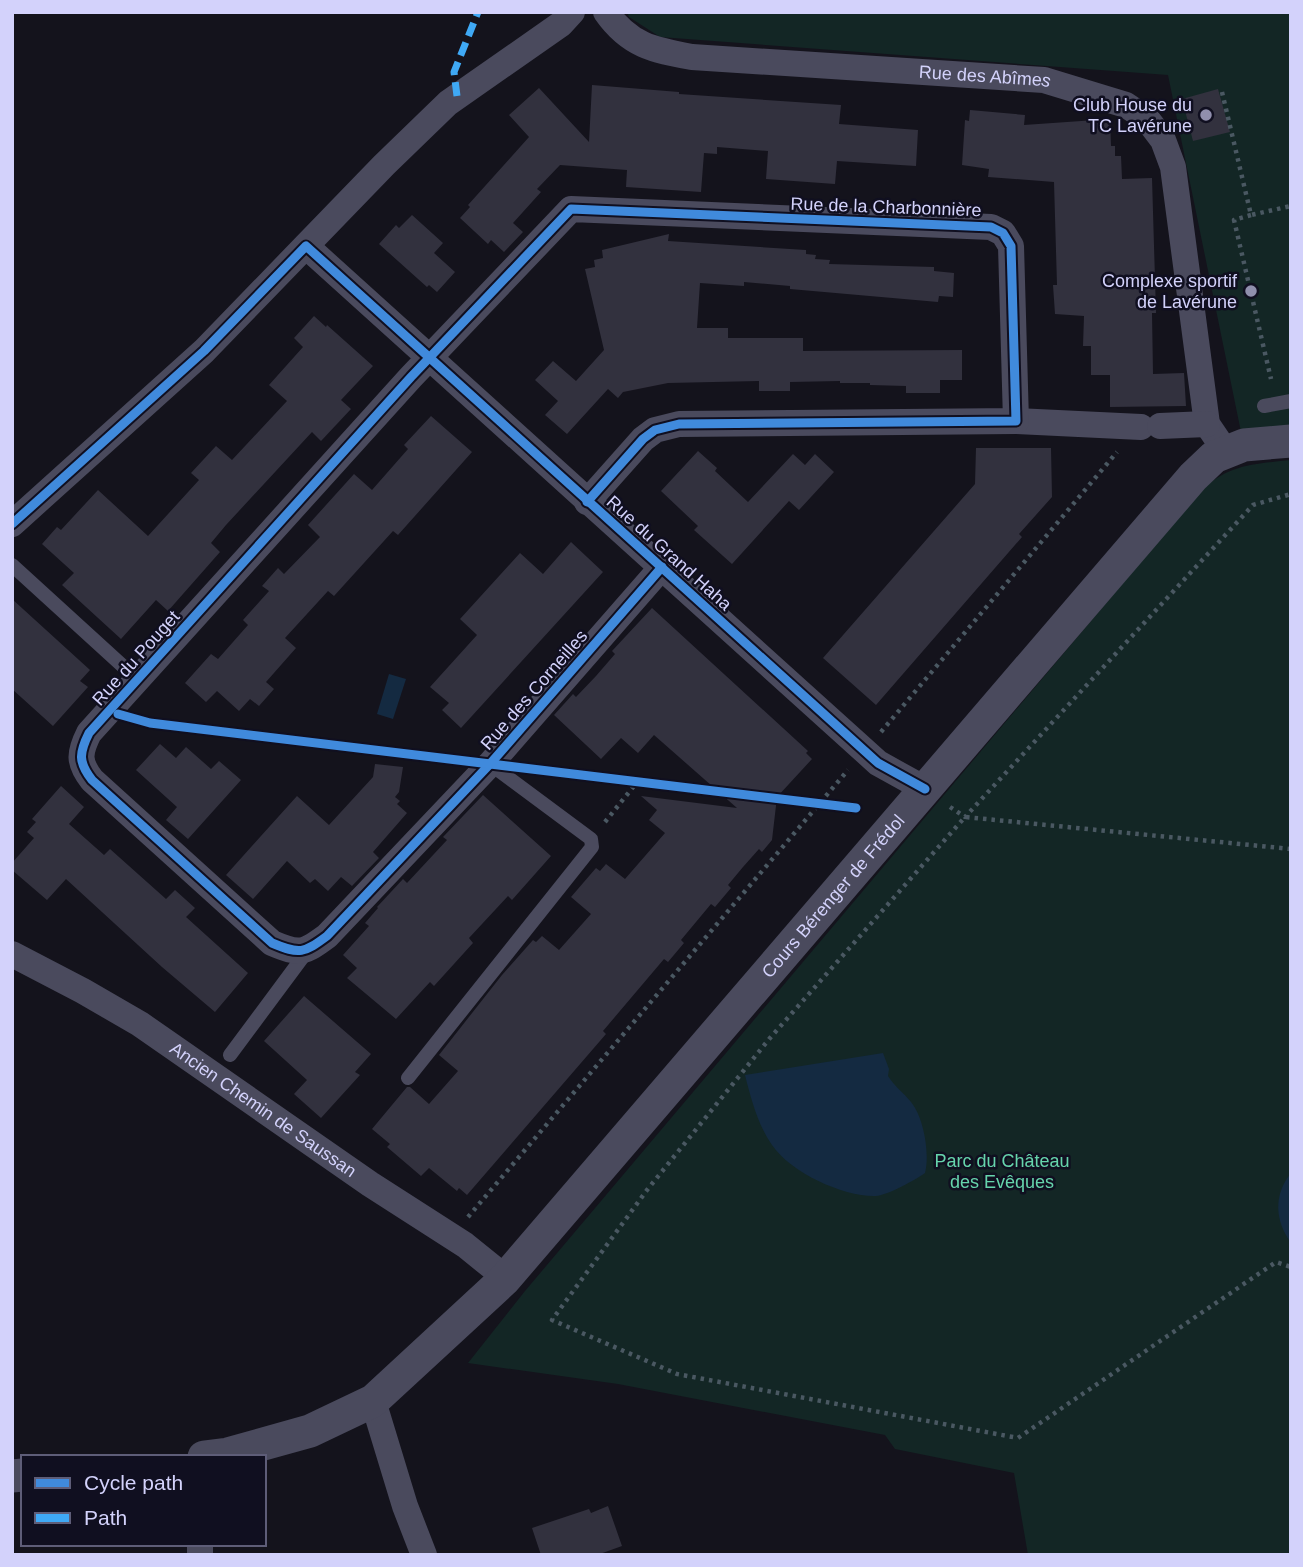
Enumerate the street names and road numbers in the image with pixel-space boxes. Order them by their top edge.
street label: Rue des Abîmes [918,62,1054,92]
street label: Rue de la Charbonnière [790,194,982,220]
street label: Rue du Grand Haha [602,492,736,615]
street label: Rue du Pouget [88,607,184,709]
street label: Rue des Corneilles [477,626,591,754]
street label: Cours Bérenger de Frédol [758,811,909,982]
street label: Ancien Chemin de Saussan [166,1038,360,1181]

